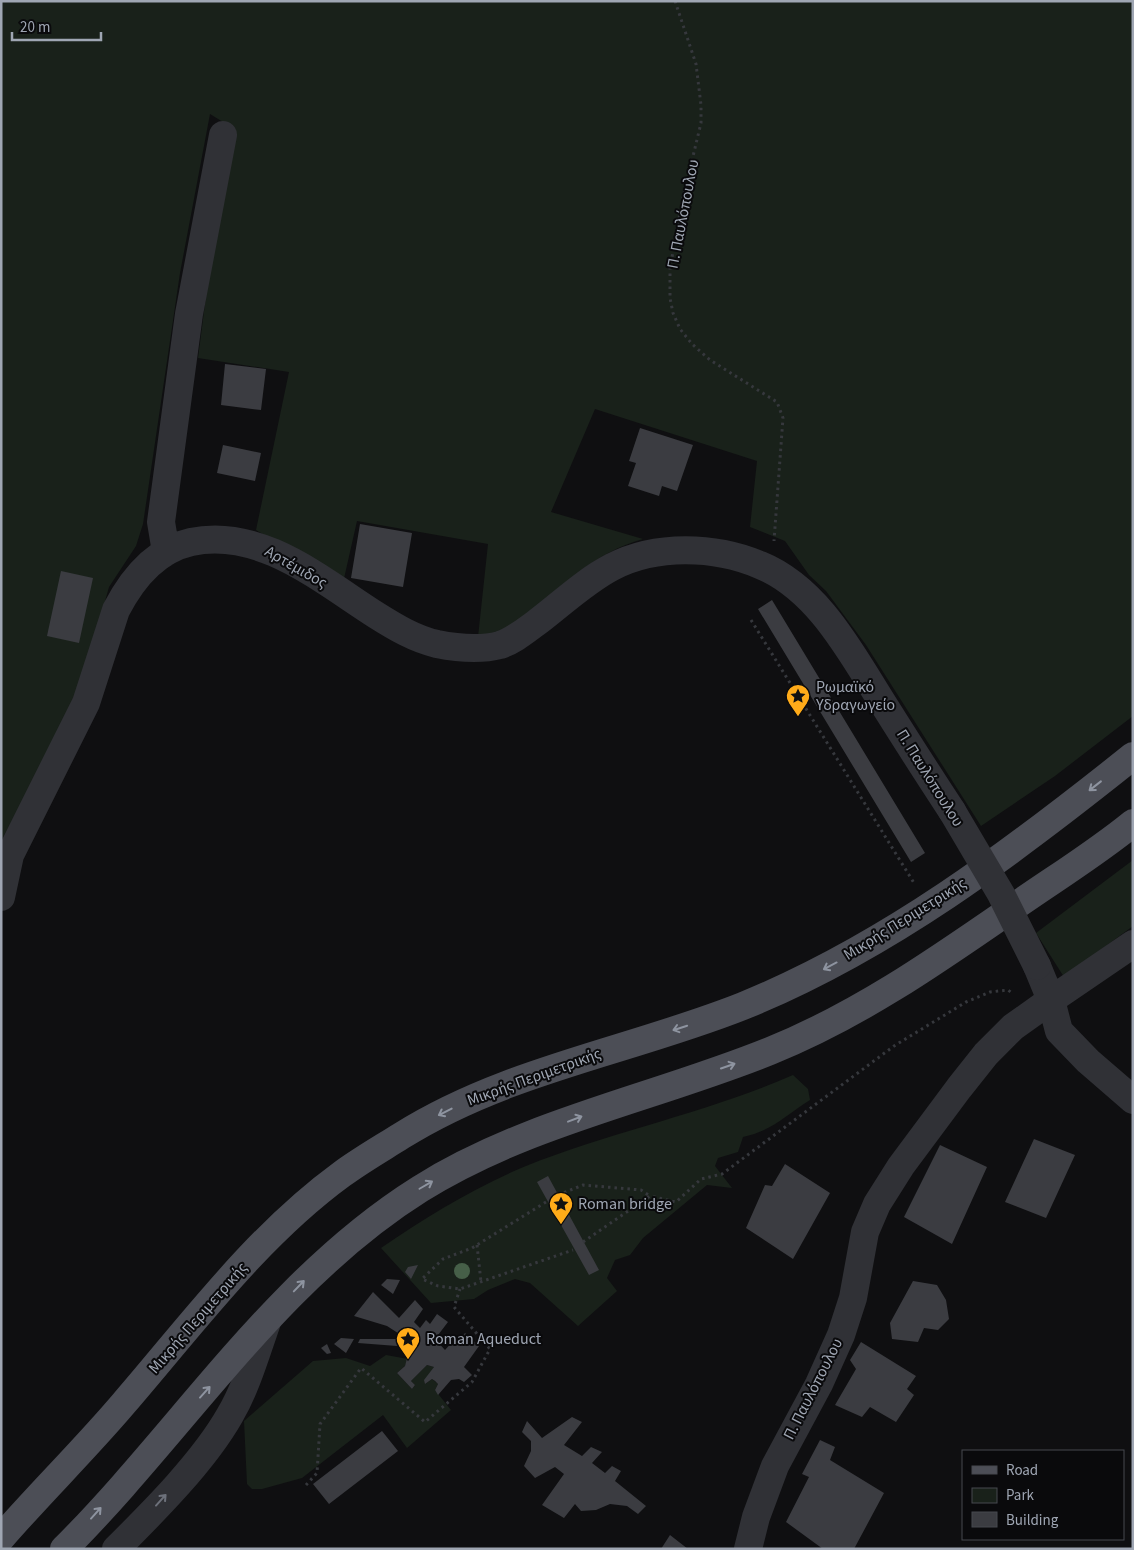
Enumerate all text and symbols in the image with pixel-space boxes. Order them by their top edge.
scale bar [12,10,101,42]
text: 20 m [20,17,50,38]
street label: Π. Παυλόπουλου [662,157,704,271]
street label: Αρτέμιδος [261,540,331,594]
place label: Ρωμαϊκό Υδραγωγείο [815,676,895,716]
place icon: Ρωμαϊκό Υδραγωγείο [785,683,811,717]
street label: Π. Παυλόπουλου [891,725,969,831]
one-way arrow [1088,781,1102,791]
street label: Μικρής Περιμετρικής [839,872,971,966]
one-way arrow [823,962,838,971]
one-way arrow [672,1023,688,1033]
street label: Μικρής Περιμετρικής [464,1043,604,1111]
one-way arrow [720,1060,736,1070]
one-way arrow [438,1108,453,1117]
one-way arrow [566,1114,582,1123]
one-way arrow [419,1180,433,1190]
place icon: Roman bridge [548,1191,574,1225]
place label: Roman bridge [578,1193,672,1215]
street label: Μικρής Περιμετρικής [143,1257,253,1378]
one-way arrow [293,1280,305,1292]
place icon: Roman Aqueduct [395,1326,421,1360]
place label: Roman Aqueduct [426,1328,542,1350]
street label: Π. Παυλόπουλου [778,1334,848,1444]
one-way arrow [199,1385,211,1398]
legend [962,1450,1124,1540]
text: Road [1006,1460,1038,1481]
text: Park [1006,1485,1035,1506]
one-way arrow [155,1494,167,1507]
one-way arrow [91,1506,102,1519]
text: Building [1006,1510,1059,1531]

